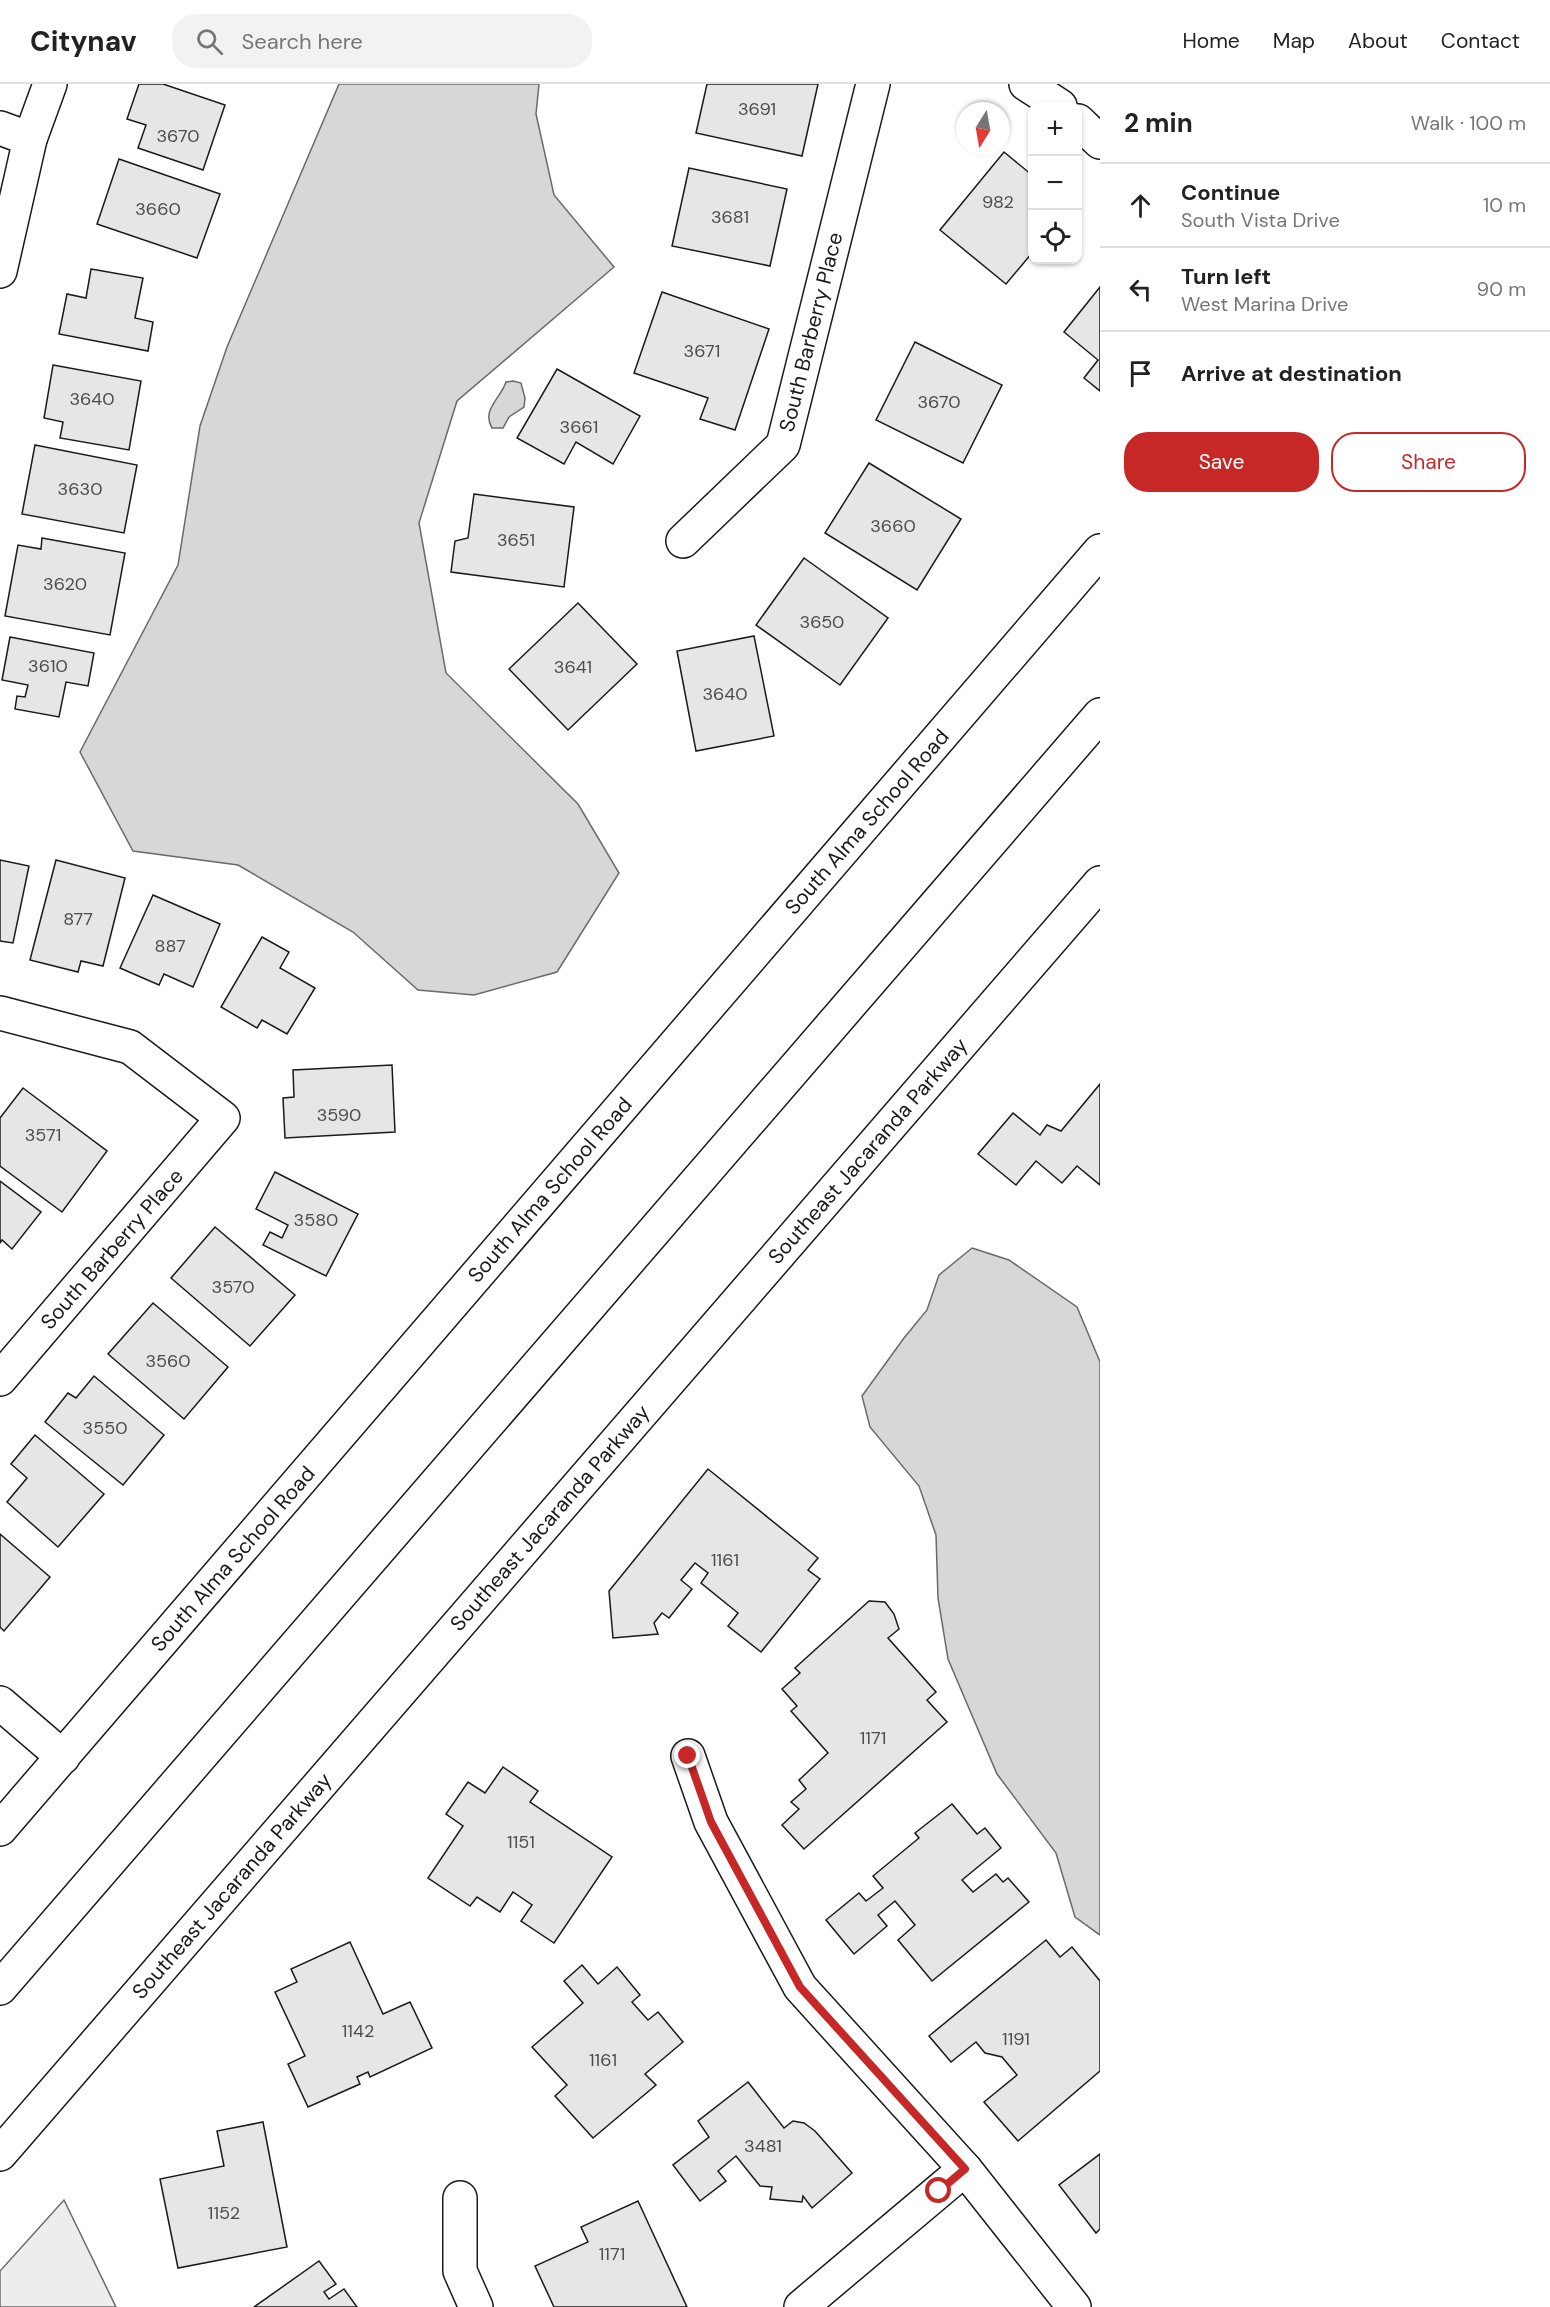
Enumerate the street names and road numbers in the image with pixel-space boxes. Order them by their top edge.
street label: South Barberry Place [773,229,849,435]
street label: South Alma School Road [779,723,955,921]
street label: Southeast Jacaranda Parkway [762,1032,974,1270]
street label: South Alma School Road [462,1091,638,1289]
street label: South Barberry Place [34,1163,190,1335]
street label: Southeast Jacaranda Parkway [444,1399,656,1637]
street label: South Alma School Road [145,1460,321,1658]
street label: Southeast Jacaranda Parkway [126,1767,338,2005]

